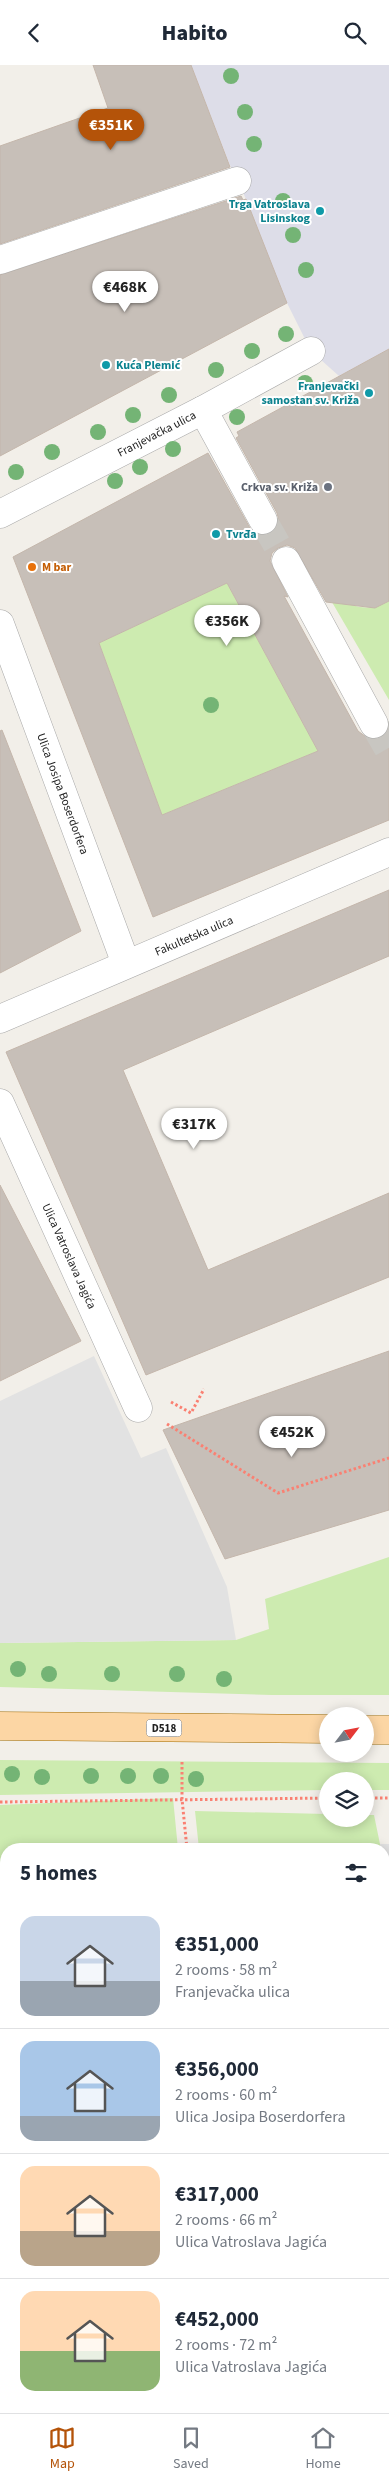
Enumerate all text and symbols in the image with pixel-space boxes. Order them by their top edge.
text: Habito [162,17,227,49]
icon: back [20,19,48,47]
icon: search [341,19,369,47]
pin: €351K [76,109,146,151]
text: €351K [89,114,133,136]
place label: Trga Vatroslava Lisinskog [229,196,311,227]
marker: Trga Vatroslava Lisinskog [314,205,326,217]
pin: €468K [90,271,160,313]
text: €468K [103,276,147,298]
place label: Kuća Plemić [116,357,181,374]
marker: Kuća Plemić [100,359,112,371]
place label: Franjevački samostan sv. Križa [261,378,359,409]
marker: Franjevački samostan sv. Križa [363,387,375,399]
street label: Franjevačka ulica [115,407,199,461]
place label: Crkva sv. Križa [241,479,318,496]
marker: Crkva sv. Križa [322,481,334,493]
place label: Tvrđa [226,526,257,543]
marker: Tvrđa [210,528,222,540]
place label: M bar [42,559,72,576]
marker: M bar [26,561,38,573]
pin: €356K [192,605,262,647]
text: €356K [205,610,249,632]
street label: Ulica Josipa Boserdorfera [32,731,93,857]
street label: Fakultetska ulica [152,912,236,961]
pin: €317K [159,1107,229,1150]
text: €317K [172,1113,216,1135]
street label: Ulica Vatroslava Jagića [38,1201,100,1312]
pin: €452K [257,1415,327,1458]
text: €452K [270,1421,314,1443]
north arrow [319,1707,374,1763]
map controls [319,1707,374,1827]
road number: D518 [146,1720,182,1737]
button: layers [319,1772,374,1827]
text: 5 homes [20,1858,97,1888]
icon: filters [342,1859,370,1887]
text: €351,000 [175,1929,259,1959]
icon: home [60,1936,120,1996]
text: 2 rooms · 58 m² [175,1959,277,1981]
text: Franjevačka ulica [175,1981,290,2003]
text: €356,000 [175,2054,259,2084]
icon: home [60,2061,120,2121]
text: 2 rooms · 60 m² [175,2084,277,2106]
text: Ulica Josipa Boserdorfera [175,2106,345,2128]
text: €317,000 [175,2179,259,2209]
icon: home [60,2186,120,2246]
text: 2 rooms · 66 m² [175,2209,277,2231]
text: Ulica Vatroslava Jagića [175,2231,327,2253]
text: €452,000 [175,2304,259,2334]
icon: home [60,2311,120,2371]
text: 2 rooms · 72 m² [175,2334,277,2356]
text: Ulica Vatroslava Jagića [175,2356,327,2378]
tab: Map [48,2424,76,2474]
tab: Saved [173,2424,209,2474]
tab: Home [305,2424,341,2474]

